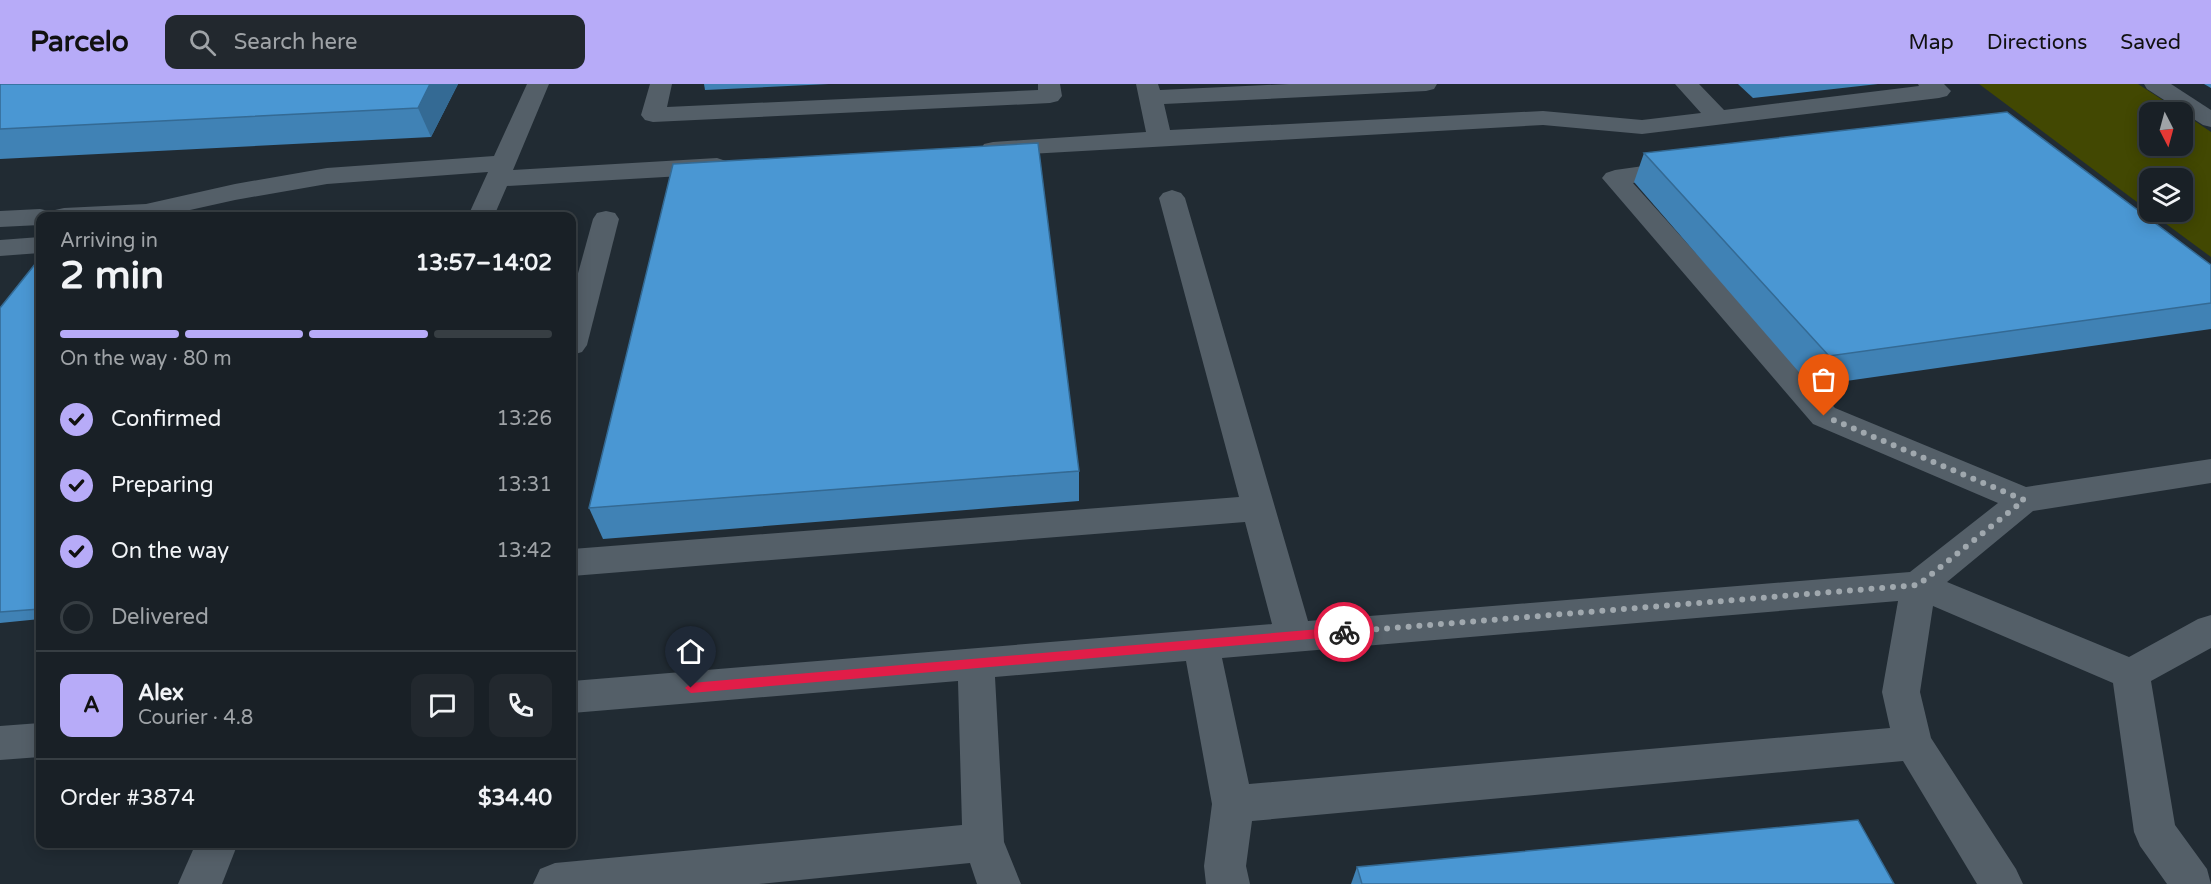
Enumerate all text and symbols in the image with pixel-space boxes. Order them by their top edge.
search box [165,15,585,69]
text: Parcelo [30,25,129,59]
icon: search [186,26,219,59]
text: Search here [234,29,358,55]
text: Map [1908,30,1954,55]
text: Directions [1987,30,2087,55]
text: Saved [2120,30,2181,55]
north arrow [2139,102,2193,156]
map controls [2139,102,2193,222]
button: layers [2139,168,2193,222]
text: Arriving in [60,229,158,253]
text: 13:57–14:02 [415,250,552,276]
text: 2 min [60,252,164,299]
text: On the way · 80 m [60,347,232,371]
pin [1798,354,1849,416]
icon: bag [1807,363,1840,396]
icon: check [60,403,93,436]
text: Confirmed [111,406,221,432]
text: 13:26 [497,407,552,431]
icon: check [60,469,93,502]
text: Preparing [111,472,214,498]
text: 13:31 [497,473,552,497]
icon: check [60,535,93,568]
text: On the way [111,538,229,564]
text: 13:42 [497,539,552,563]
courier [1314,602,1374,662]
text: Delivered [111,604,209,630]
icon: bike [1328,616,1361,649]
pin [665,626,716,688]
icon: home [674,635,707,668]
button: chat [411,674,474,737]
button: phone [489,674,552,737]
text: Alex [138,680,184,706]
text: A [83,692,100,718]
text: Courier · 4.8 [138,706,253,730]
text: Order #3874 [60,785,195,811]
text: $34.40 [478,785,552,811]

